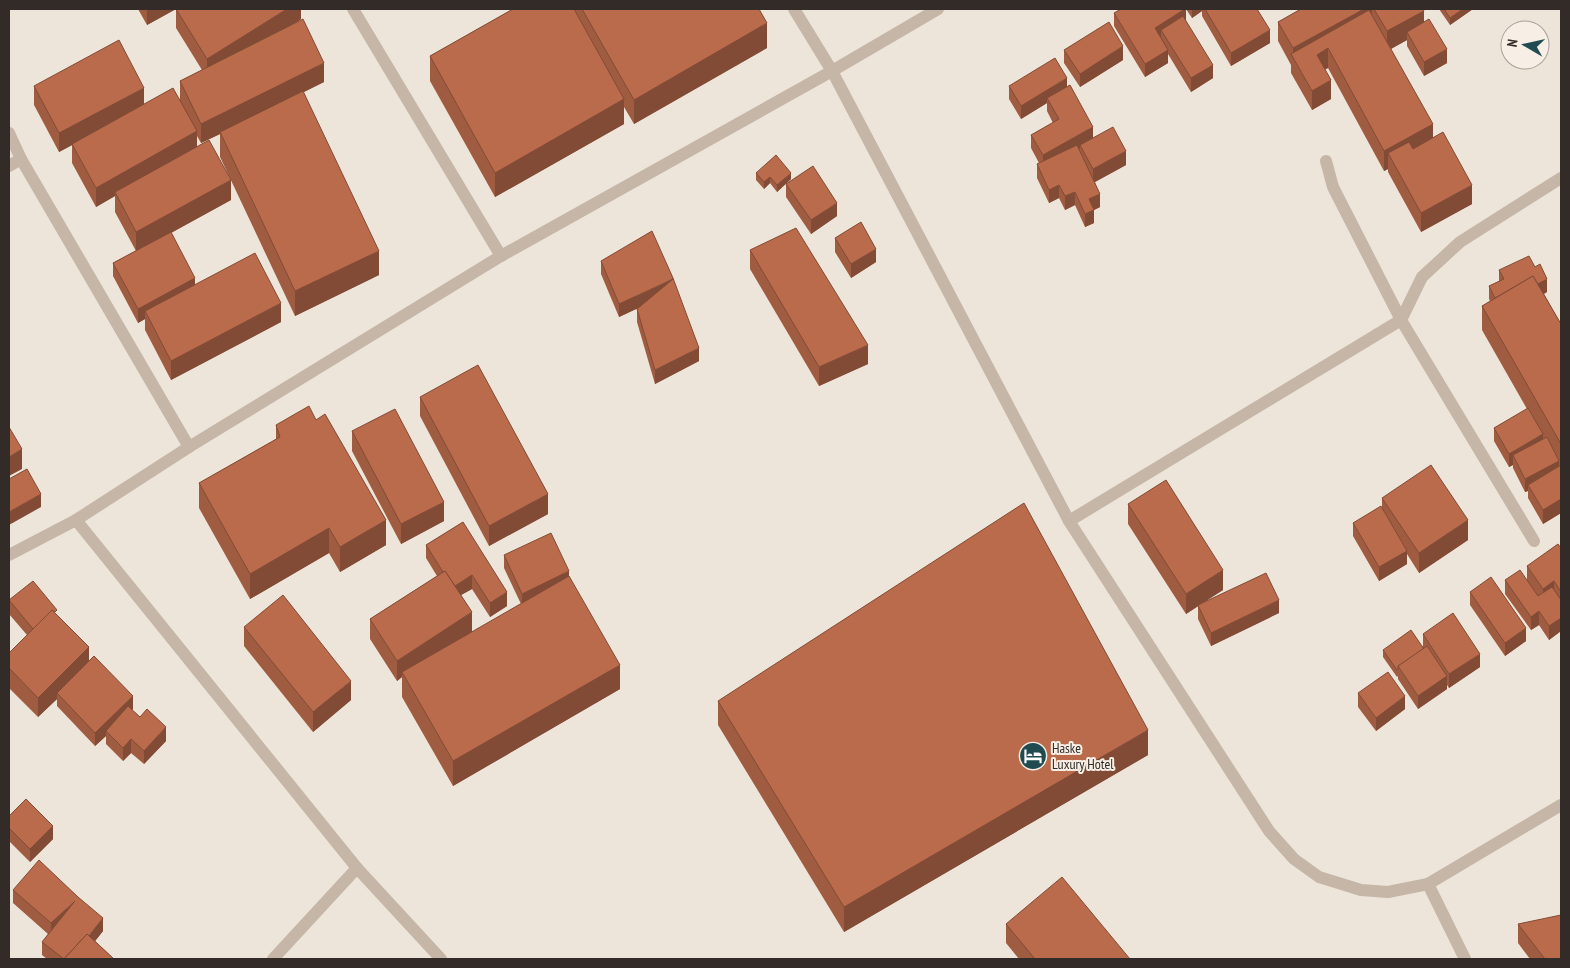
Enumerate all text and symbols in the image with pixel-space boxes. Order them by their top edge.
north arrow [1500,20,1550,70]
text: N [1503,38,1522,48]
place label: Haske Luxury Hotel [1052,739,1114,773]
hotel icon: Haske Luxury Hotel [1018,741,1048,771]

